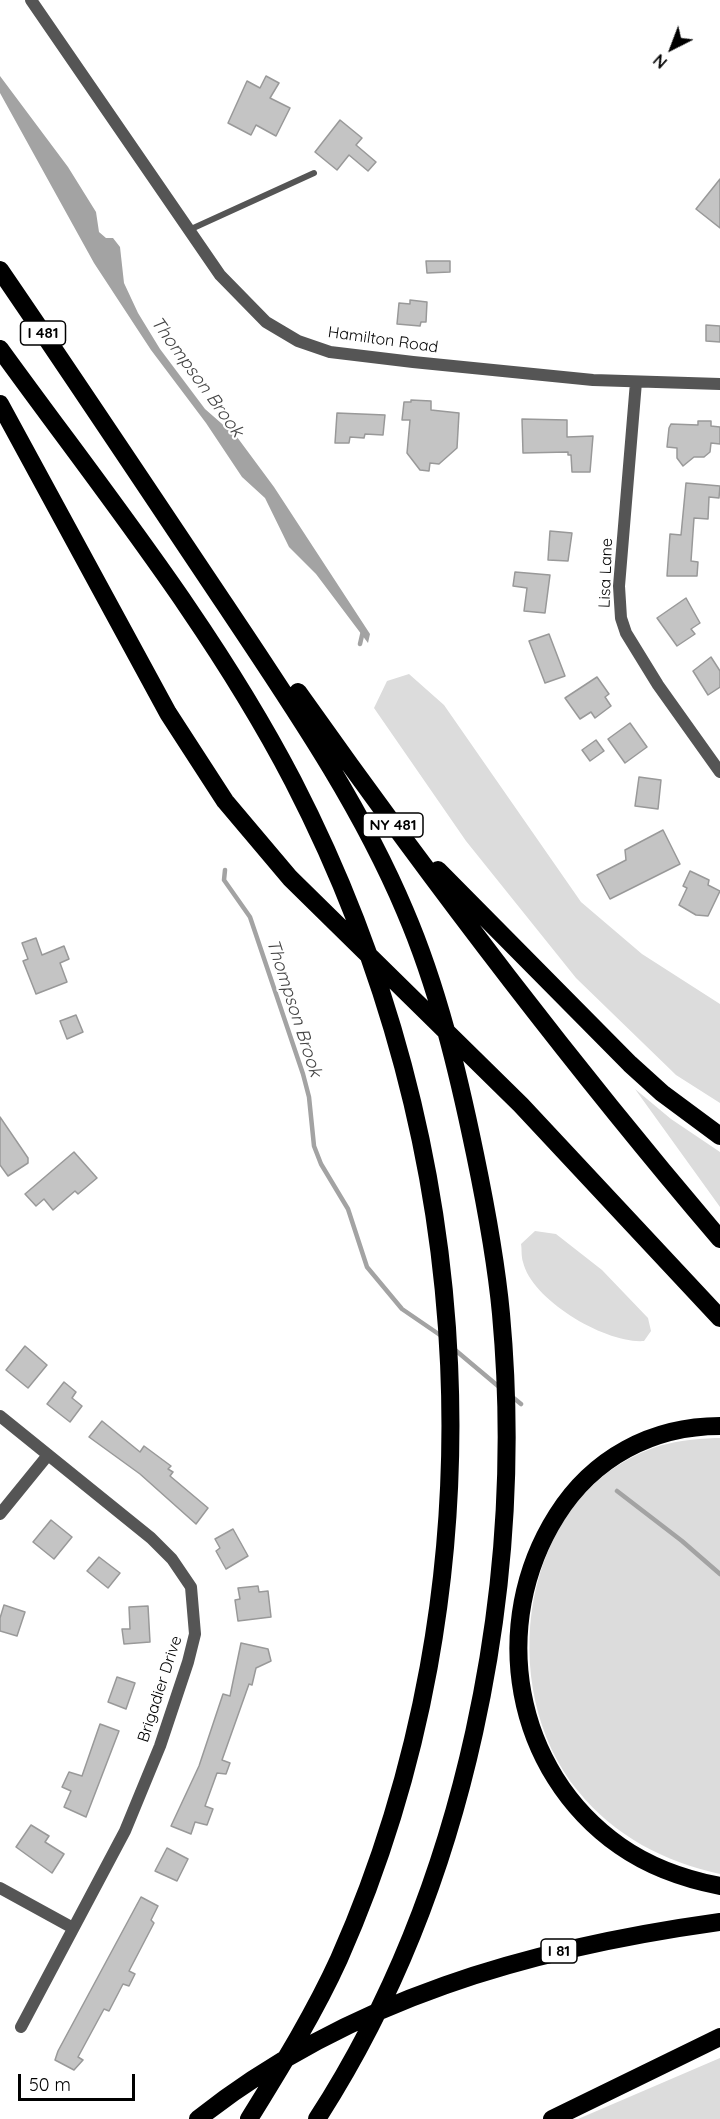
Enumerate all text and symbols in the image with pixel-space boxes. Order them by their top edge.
north arrow [642,18,702,78]
text: N [649,50,671,73]
water label: Thompson Brook [146,313,248,441]
road number: I 481 [20,321,66,345]
street label: Hamilton Road [327,323,439,357]
street label: Lisa Lane [595,538,617,608]
road number: NY 481 [363,813,423,837]
water label: Thompson Brook [262,936,326,1080]
street label: Brigadier Drive [134,1633,186,1745]
road number: I 81 [541,1939,577,1963]
scale bar [21,2062,138,2100]
text: 50 m [29,2073,71,2096]

